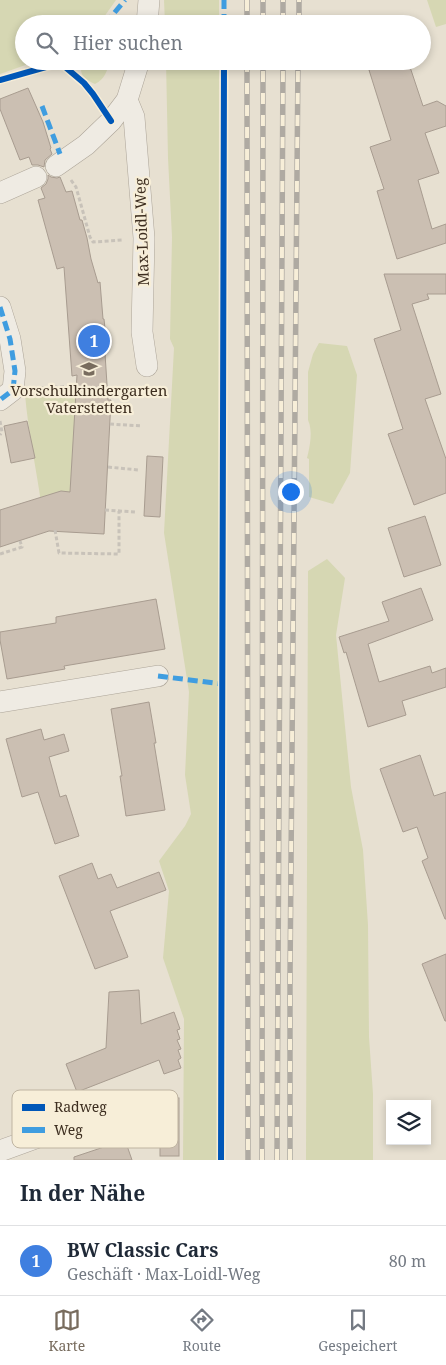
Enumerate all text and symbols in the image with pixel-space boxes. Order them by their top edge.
search box [15,15,431,70]
icon: search [33,29,61,57]
text: Hier suchen [73,30,183,56]
street label: Max-Loidl-Weg [129,178,153,286]
pin: 1 [78,322,110,360]
school or university icon: Vorschulkindergarten Vaterstetten [79,359,99,379]
place label: Vorschulkindergarten Vaterstetten [11,380,168,417]
your location [278,479,304,505]
legend [12,1090,178,1148]
text: Radweg [54,1097,107,1116]
map controls [386,1100,431,1145]
button: layers [386,1100,431,1145]
text: Weg [54,1120,83,1139]
text: In der Nähe [20,1179,145,1207]
text: BW Classic Cars [67,1237,218,1263]
text: 1 [31,1250,41,1272]
text: 80 m [389,1250,426,1272]
text: Geschäft · Max-Loidl-Weg [67,1263,260,1285]
tab: Karte [49,1306,85,1355]
tab: Route [182,1306,221,1355]
tab: Gespeichert [318,1306,397,1355]

